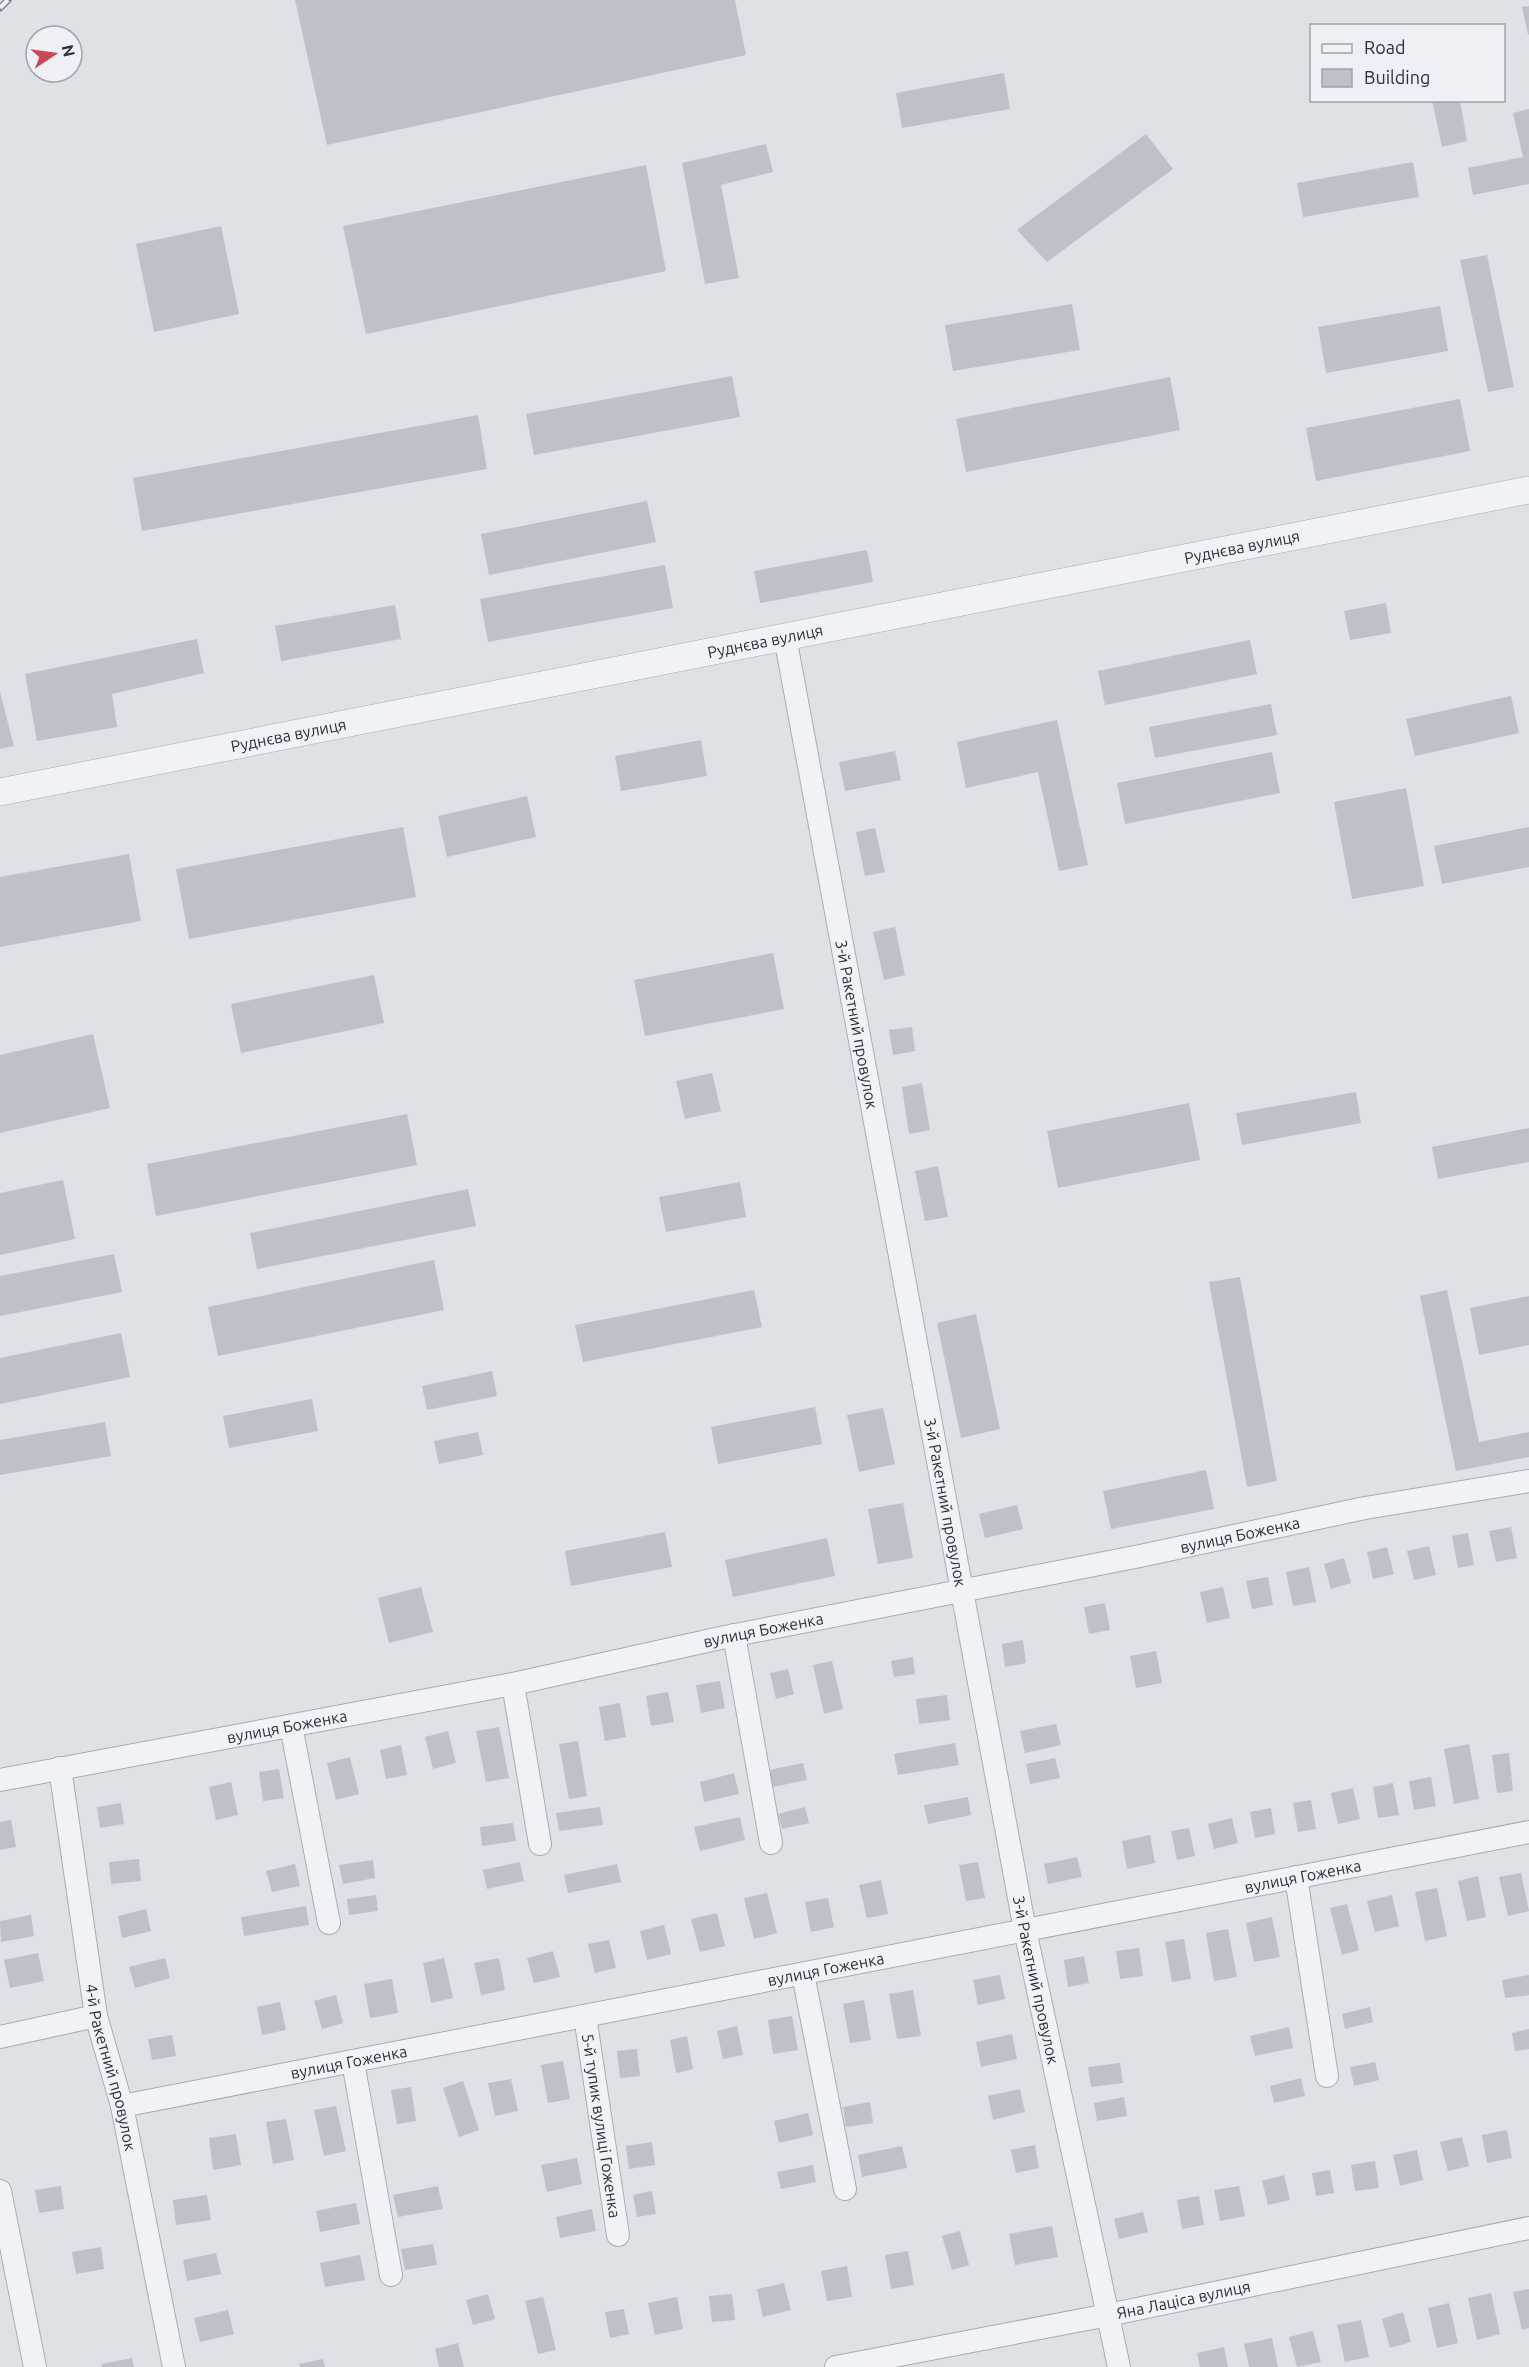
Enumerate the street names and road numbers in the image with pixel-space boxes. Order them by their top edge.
street label: Руднєва вулиця [1183,526,1301,567]
street label: Руднєва вулиця [706,621,825,661]
street label: Руднєва вулиця [229,715,348,755]
street label: 3-й Ракетний провулок [832,938,881,1110]
street label: 3-й Ракетний провулок [921,1416,970,1588]
street label: вулиця Боженка [1178,1513,1301,1556]
street label: вулиця Боженка [701,1609,825,1651]
street label: вулиця Боженка [225,1706,349,1746]
street label: вулиця Гоженка [1243,1856,1363,1896]
street label: 3-й Ракетний провулок [1010,1894,1063,2066]
street label: вулиця Гоженка [766,1949,886,1989]
street label: 4-й Ракетний провулок [82,1983,140,2152]
street label: 5-й тупик вулиці Гоженка [579,2032,624,2219]
street label: вулиця Гоженка [289,2042,409,2082]
street label: Яна Лаціса вулиця [1115,2277,1252,2322]

